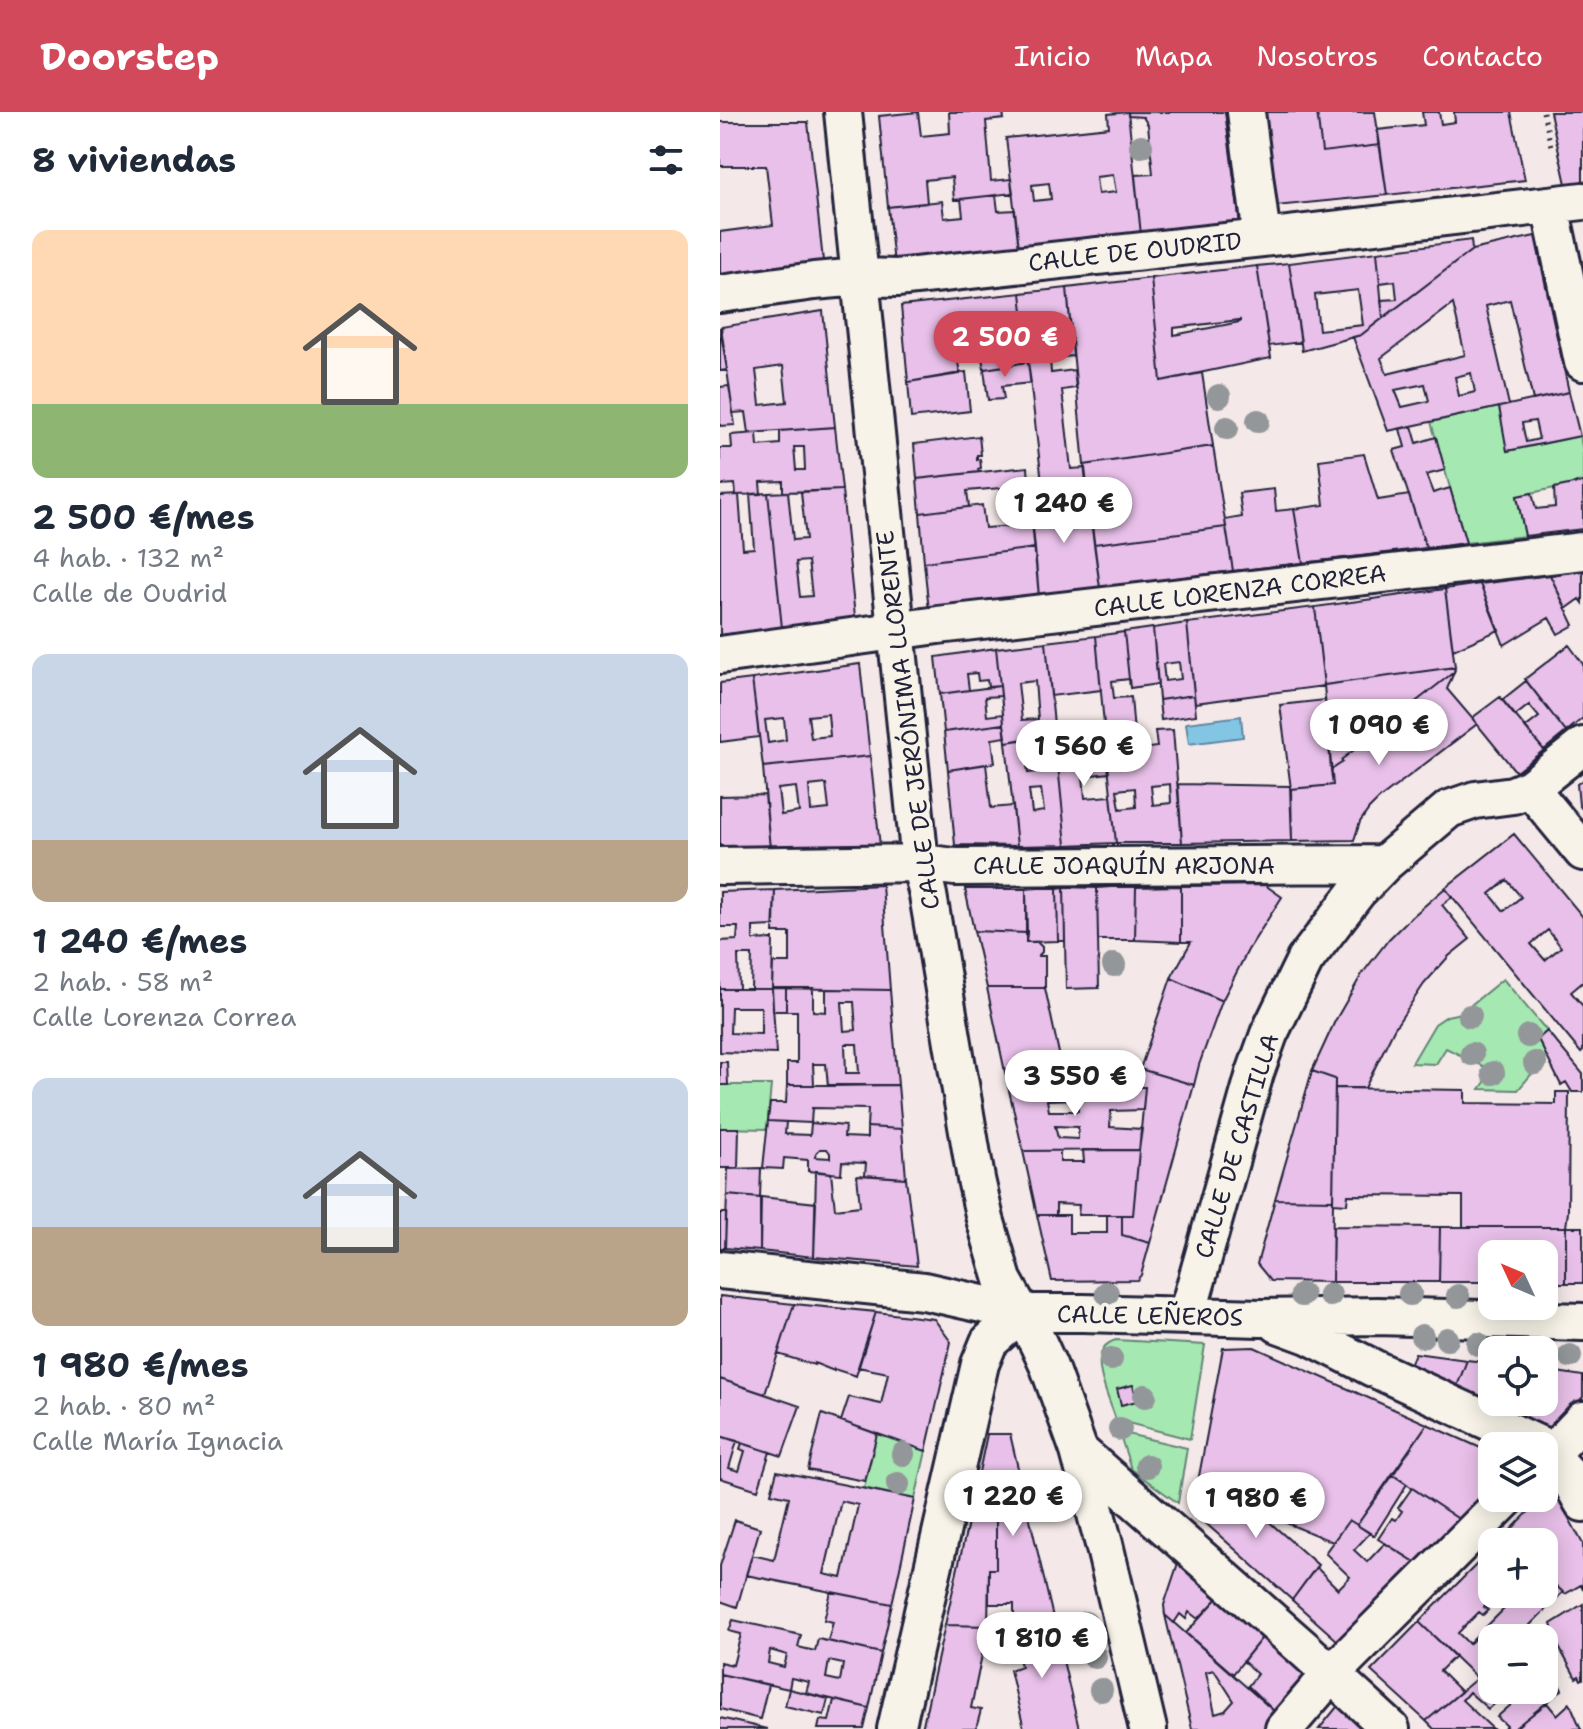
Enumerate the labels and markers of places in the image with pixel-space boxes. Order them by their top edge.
pin: 2 500 € [931,311,1079,379]
pin: 1 240 € [990,477,1138,545]
pin: 1 090 € [1305,699,1453,767]
pin: 1 560 € [1010,720,1158,788]
pin: 3 550 € [1001,1050,1149,1118]
pin: 1 220 € [939,1470,1087,1538]
pin: 1 980 € [1182,1472,1330,1540]
pin: 1 810 € [968,1612,1116,1680]

